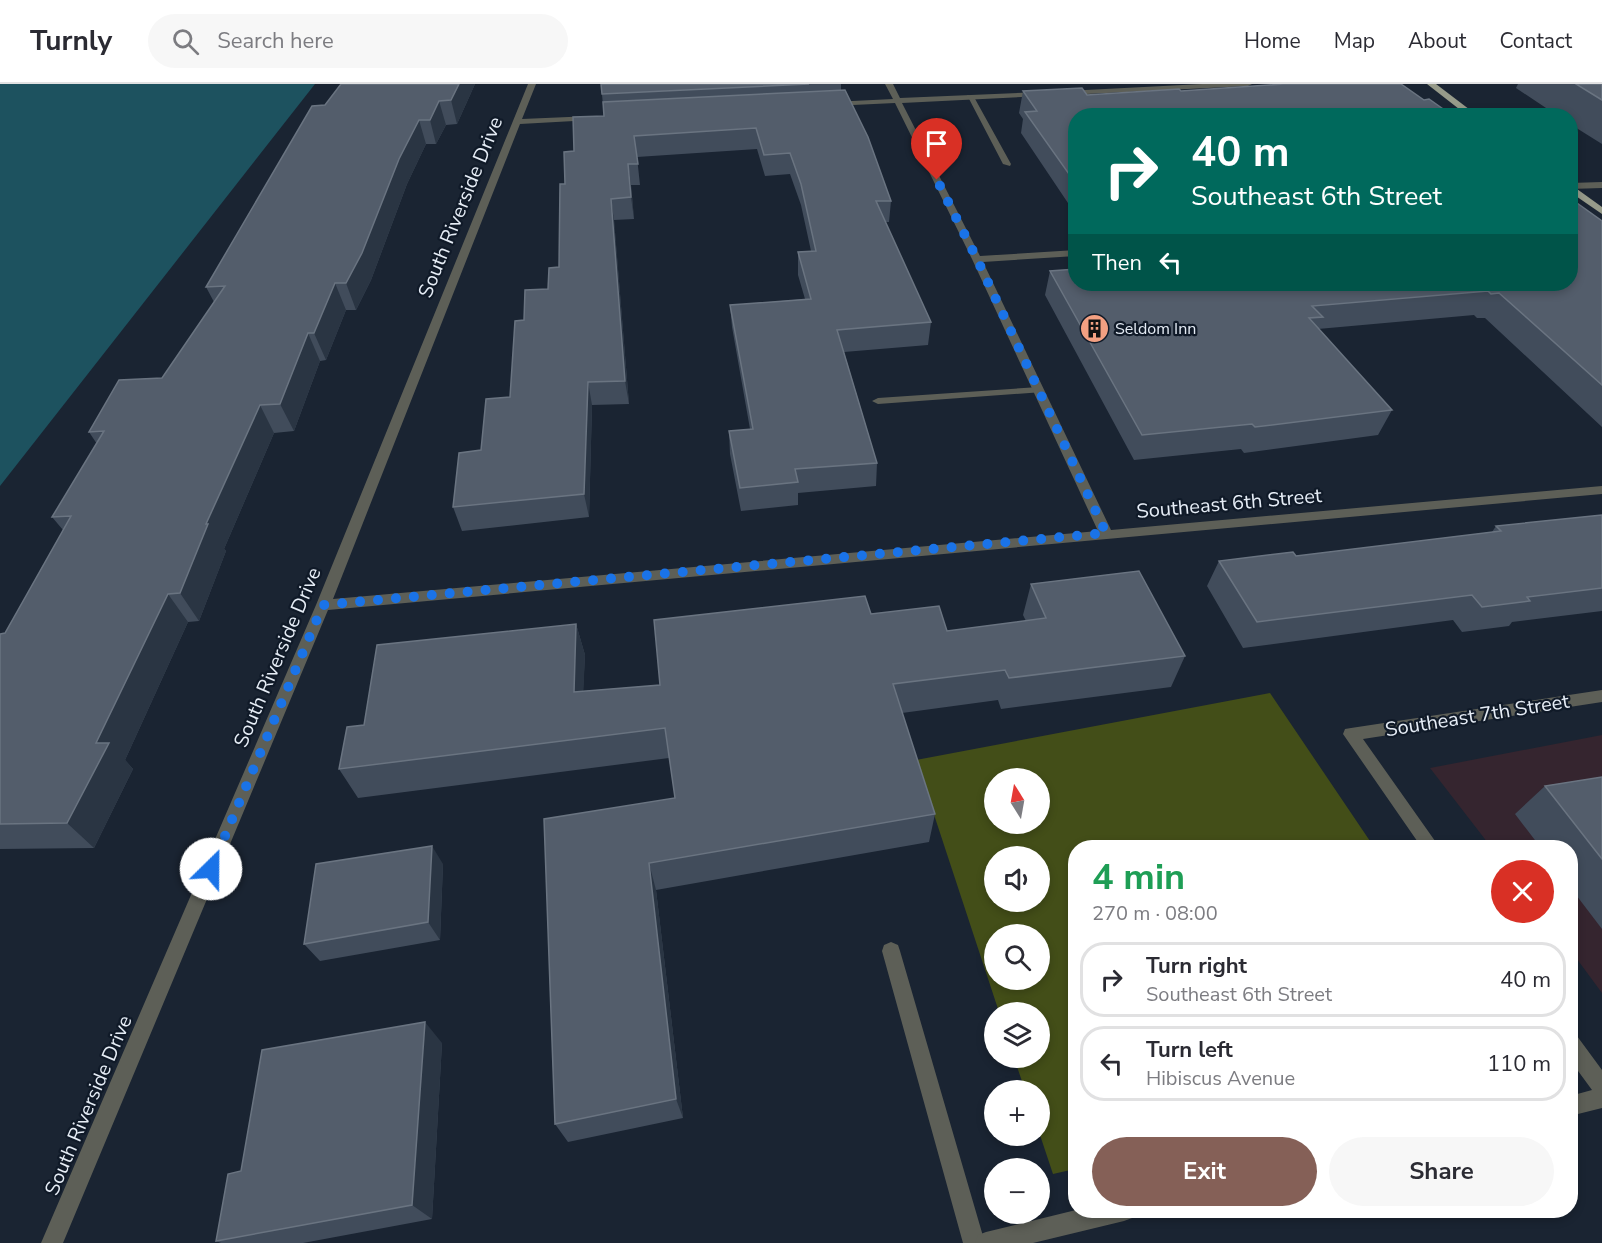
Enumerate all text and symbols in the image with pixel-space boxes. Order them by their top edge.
search box [148,14,568,68]
text: Turnly [30,22,112,60]
icon: search [169,25,202,58]
text: Search here [217,26,334,56]
text: Home [1244,27,1301,55]
text: Map [1334,27,1375,55]
text: About [1408,27,1466,55]
text: Contact [1499,27,1572,55]
street label: South Riverside Drive [412,113,509,302]
pin [911,118,962,180]
text: 40 m [1191,124,1290,181]
icon: arrive [920,127,953,160]
icon: right [1092,132,1170,210]
text: Southeast 6th Street [1191,178,1442,215]
icon: left [1154,246,1187,279]
text: Then [1092,248,1142,278]
building icon: Seldom Inn [1078,312,1110,344]
place label: Seldom Inn [1115,318,1196,340]
street label: Southeast 6th Street [1135,482,1324,525]
street label: South Riverside Drive [227,563,328,751]
street label: Southeast 7th Street [1383,687,1572,743]
north arrow [984,768,1050,834]
map controls [984,768,1050,1224]
position arrow [179,837,243,901]
button: sound [984,846,1050,912]
text: 4 min [1092,853,1185,902]
button: close [1491,860,1554,923]
text: 270 m · 08:00 [1092,900,1218,927]
button: search [984,924,1050,990]
text: Turn right [1146,951,1247,981]
icon: right [1095,963,1128,996]
text: 40 m [1500,965,1551,995]
text: Southeast 6th Street [1146,981,1332,1008]
button: layers [984,1002,1050,1068]
street label: South Riverside Drive [38,1011,139,1199]
text: Turn left [1146,1035,1233,1065]
icon: left [1095,1047,1128,1080]
text: 110 m [1487,1049,1551,1079]
text: Hibiscus Avenue [1146,1065,1295,1092]
button: + [984,1080,1050,1146]
button: Exit [1092,1137,1317,1206]
button: Share [1329,1137,1554,1206]
button: − [984,1158,1050,1224]

